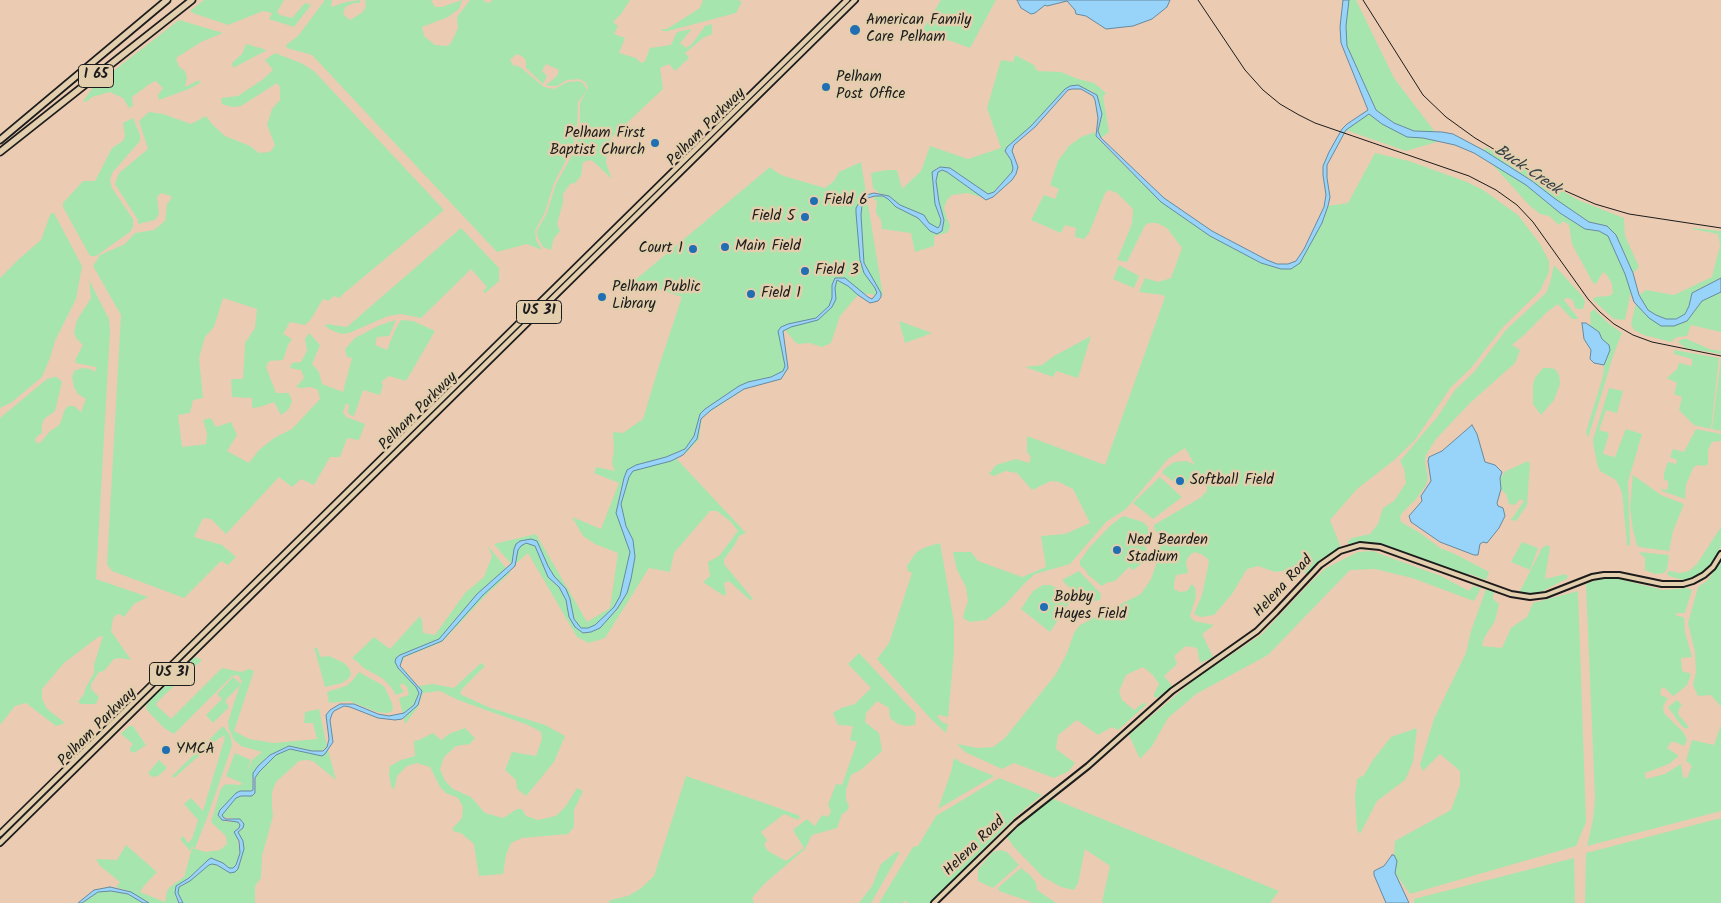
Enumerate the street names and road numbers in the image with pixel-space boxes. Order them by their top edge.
road number: I 65 [78,64,114,88]
street label: Pelham Parkway [664,85,750,171]
road number: US 31 [516,300,562,324]
street label: Pelham Parkway [376,369,462,455]
street label: Helena Road [1251,552,1317,622]
road number: US 31 [150,662,194,686]
street label: Pelham Parkway [55,685,141,771]
street label: Helena Road [941,813,1009,881]

